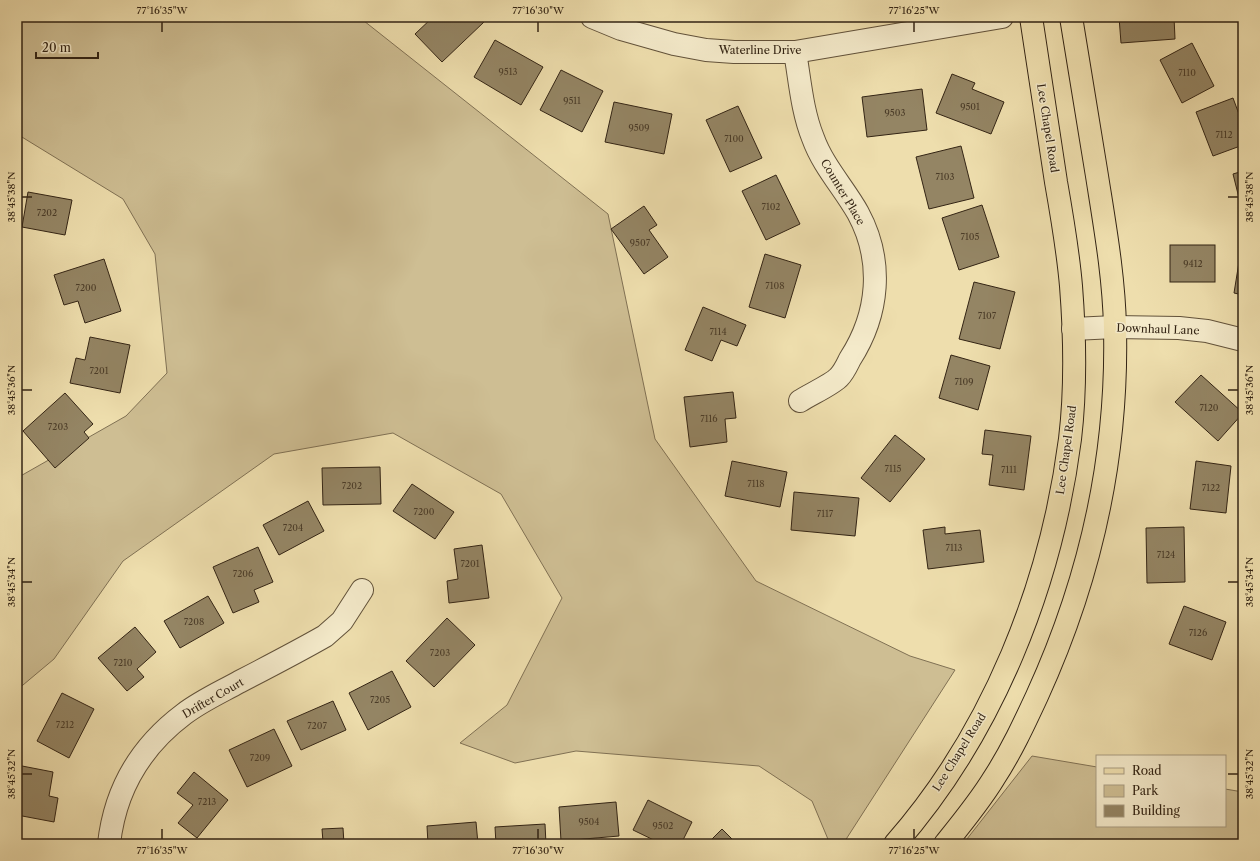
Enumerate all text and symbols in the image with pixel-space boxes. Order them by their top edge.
text: 77°16'35"W [137,4,188,17]
text: 77°16'30"W [512,4,565,17]
text: 77°16'25"W [888,4,941,17]
scale bar [36,34,98,60]
text: 20 m [42,40,71,55]
street label: Waterline Drive [718,43,801,57]
house number: 9513 [499,66,517,77]
house number: 7110 [1178,67,1196,78]
street label: Lee Chapel Road [1034,82,1062,174]
house number: 9511 [563,95,581,106]
house number: 9501 [960,101,980,112]
house number: 9503 [885,107,905,118]
house number: 9509 [628,122,650,133]
house number: 7112 [1215,129,1233,140]
house number: 7100 [724,133,744,144]
street label: Counter Place [818,156,868,228]
house number: 7103 [936,171,954,182]
text: 38°45'38"N [5,172,18,222]
text: 38°45'38"N [1243,172,1256,222]
house number: 7102 [761,201,781,212]
house number: 7202 [37,207,57,218]
house number: 7105 [961,231,980,242]
house number: 9507 [630,237,651,248]
house number: 9412 [1183,258,1203,269]
house number: 7108 [765,280,785,291]
house number: 7200 [75,282,97,293]
house number: 7107 [978,310,997,321]
street label: Downhaul Lane [1116,321,1200,337]
house number: 7114 [709,326,727,337]
text: 38°45'36"N [5,365,18,415]
house number: 7201 [89,365,109,376]
text: 38°45'36"N [1243,365,1256,415]
house number: 7109 [954,376,974,387]
house number: 7120 [1199,402,1219,413]
street label: Lee Chapel Road [1053,404,1079,496]
house number: 7116 [700,413,718,424]
house number: 7203 [48,421,68,432]
house number: 7115 [885,463,902,474]
house number: 7111 [1001,464,1017,475]
house number: 7118 [747,478,765,489]
house number: 7202 [342,480,362,491]
house number: 7122 [1202,482,1220,493]
house number: 7200 [413,506,435,517]
house number: 7117 [817,508,834,519]
house number: 7204 [283,522,303,533]
house number: 7113 [946,542,963,553]
house number: 7124 [1157,549,1175,560]
text: 38°45'34"N [5,557,18,607]
text: 38°45'34"N [1243,557,1256,607]
house number: 7201 [460,558,480,569]
house number: 7206 [233,568,253,579]
house number: 7208 [184,616,204,627]
house number: 7126 [1189,627,1207,638]
house number: 7203 [430,647,450,658]
house number: 7210 [113,657,133,668]
street label: Drifter Court [180,675,246,721]
house number: 7205 [370,694,390,705]
street label: Lee Chapel Road [929,710,989,794]
house number: 7212 [56,719,74,730]
house number: 7207 [307,720,327,731]
text: 38°45'32"N [5,749,18,799]
text: 38°45'32"N [1243,749,1256,799]
house number: 7209 [250,752,270,763]
legend [1096,755,1226,827]
text: Road [1132,763,1162,778]
text: Park [1132,783,1159,798]
house number: 7213 [198,796,216,807]
text: Building [1132,803,1180,818]
house number: 9504 [578,816,600,827]
house number: 9502 [652,820,674,831]
text: 77°16'35"W [137,844,188,857]
text: 77°16'30"W [512,844,565,857]
text: 77°16'25"W [888,844,941,857]

